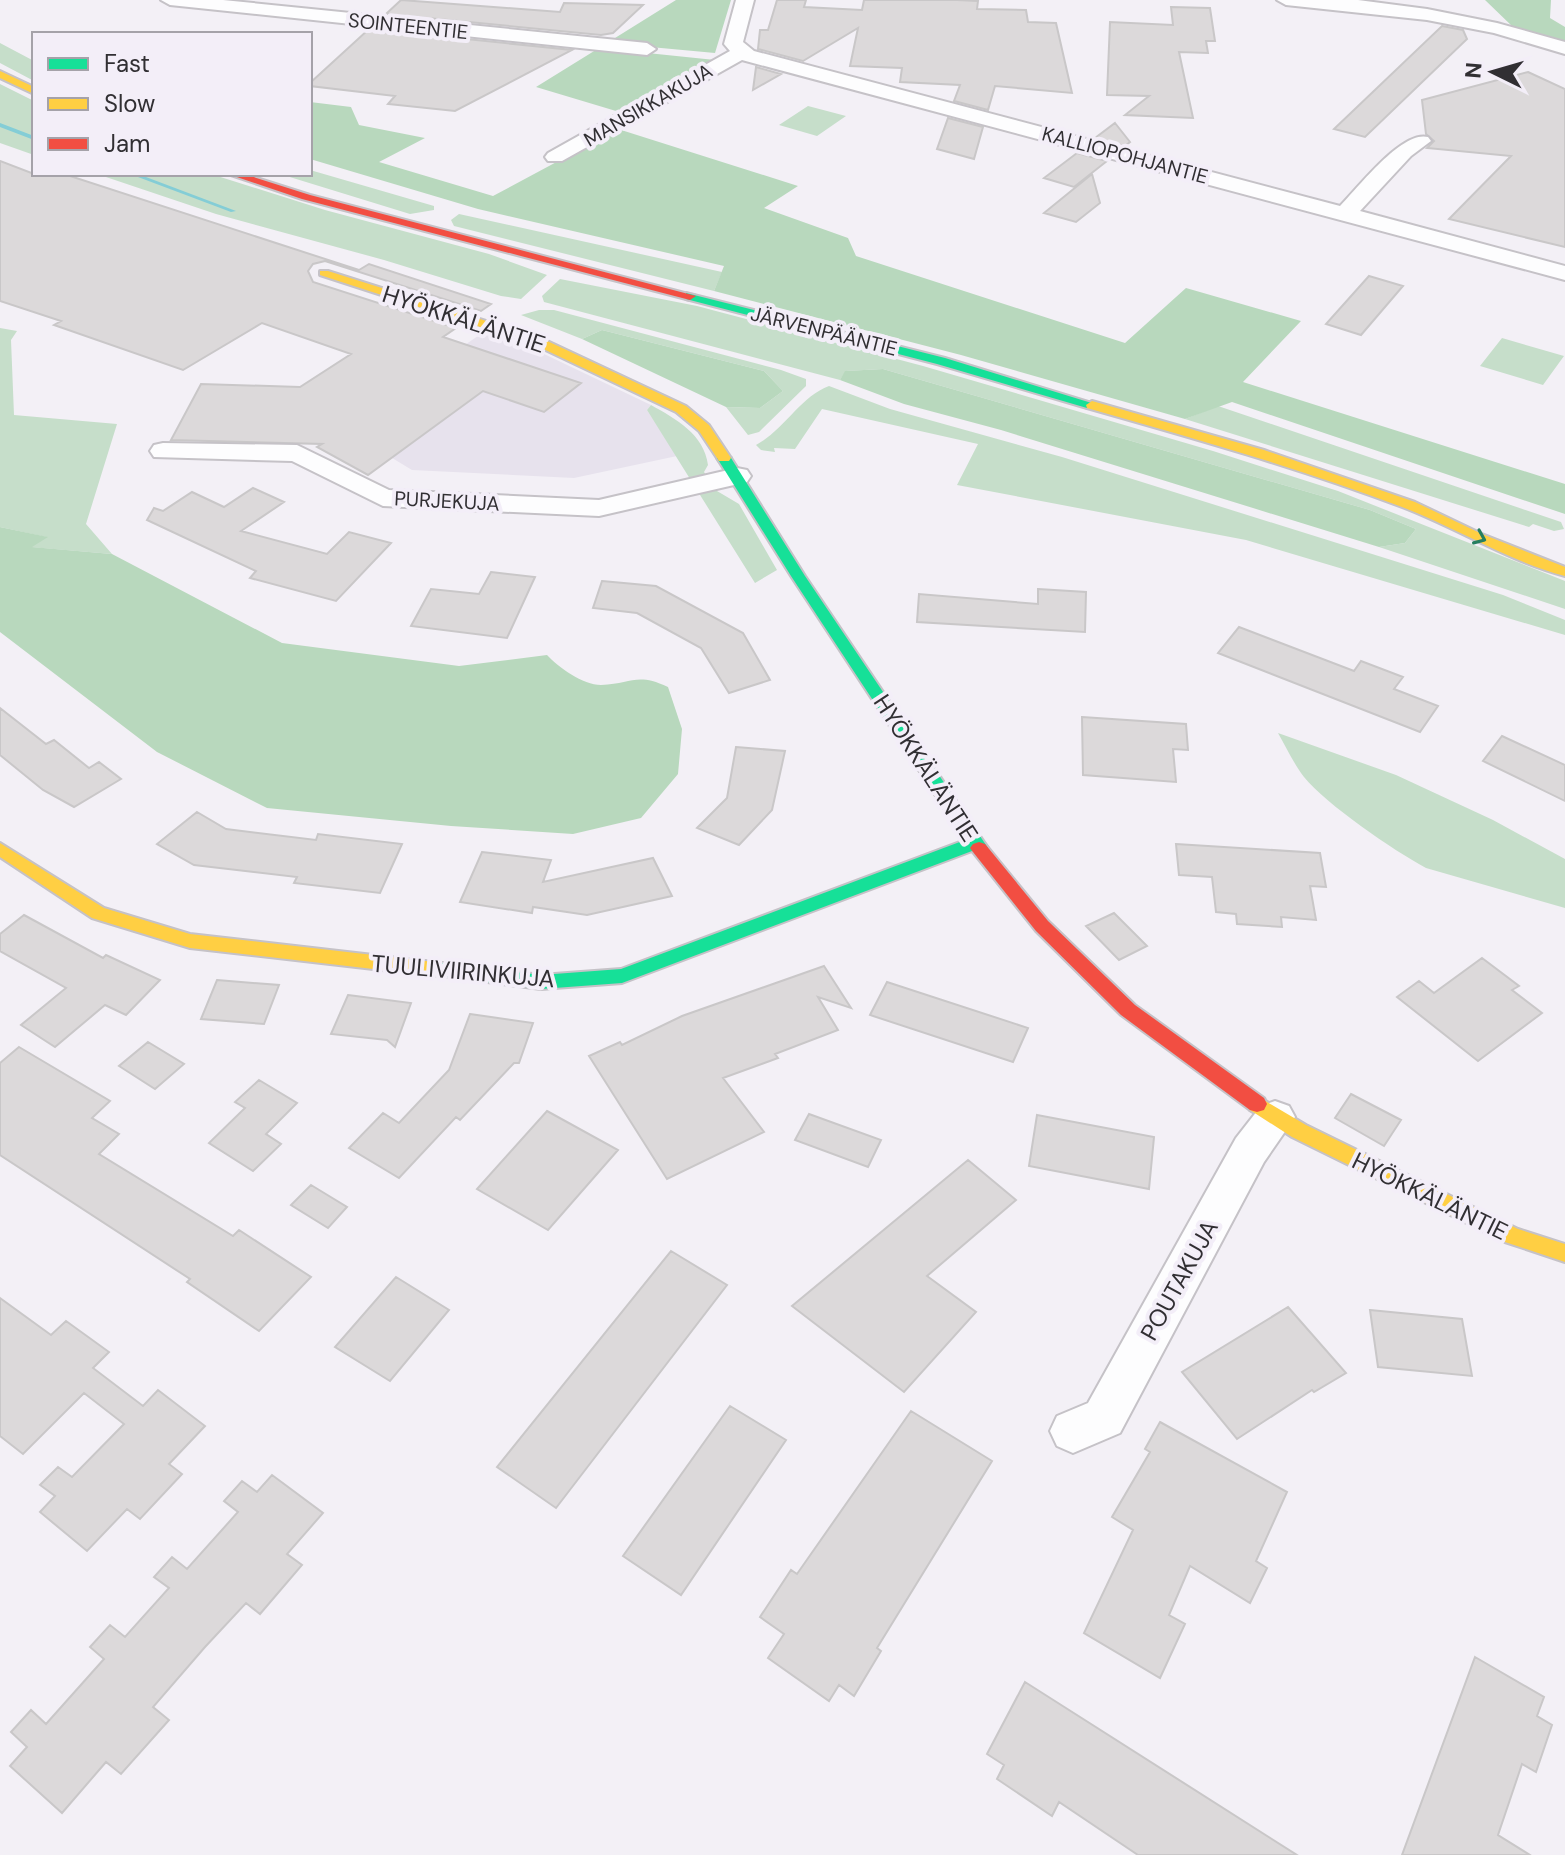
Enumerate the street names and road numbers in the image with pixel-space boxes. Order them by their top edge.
street label: SOINTEENTIE [347,7,469,45]
street label: MANSIKKAKUJA [579,58,717,152]
street label: KALLIOPOHJANTIE [1039,120,1211,190]
street label: HYÖKKÄLÄNTIE [379,278,549,360]
street label: JÄRVENPÄÄNTIE [748,300,900,362]
street label: PURJEKUJA [394,485,500,517]
street label: HYÖKKÄLÄNTIE [867,689,985,847]
street label: TUULIVIIRINKUJA [370,948,556,994]
street label: HYÖKKÄLÄNTIE [1347,1145,1513,1247]
street label: POUTAKUJA [1133,1214,1225,1346]

